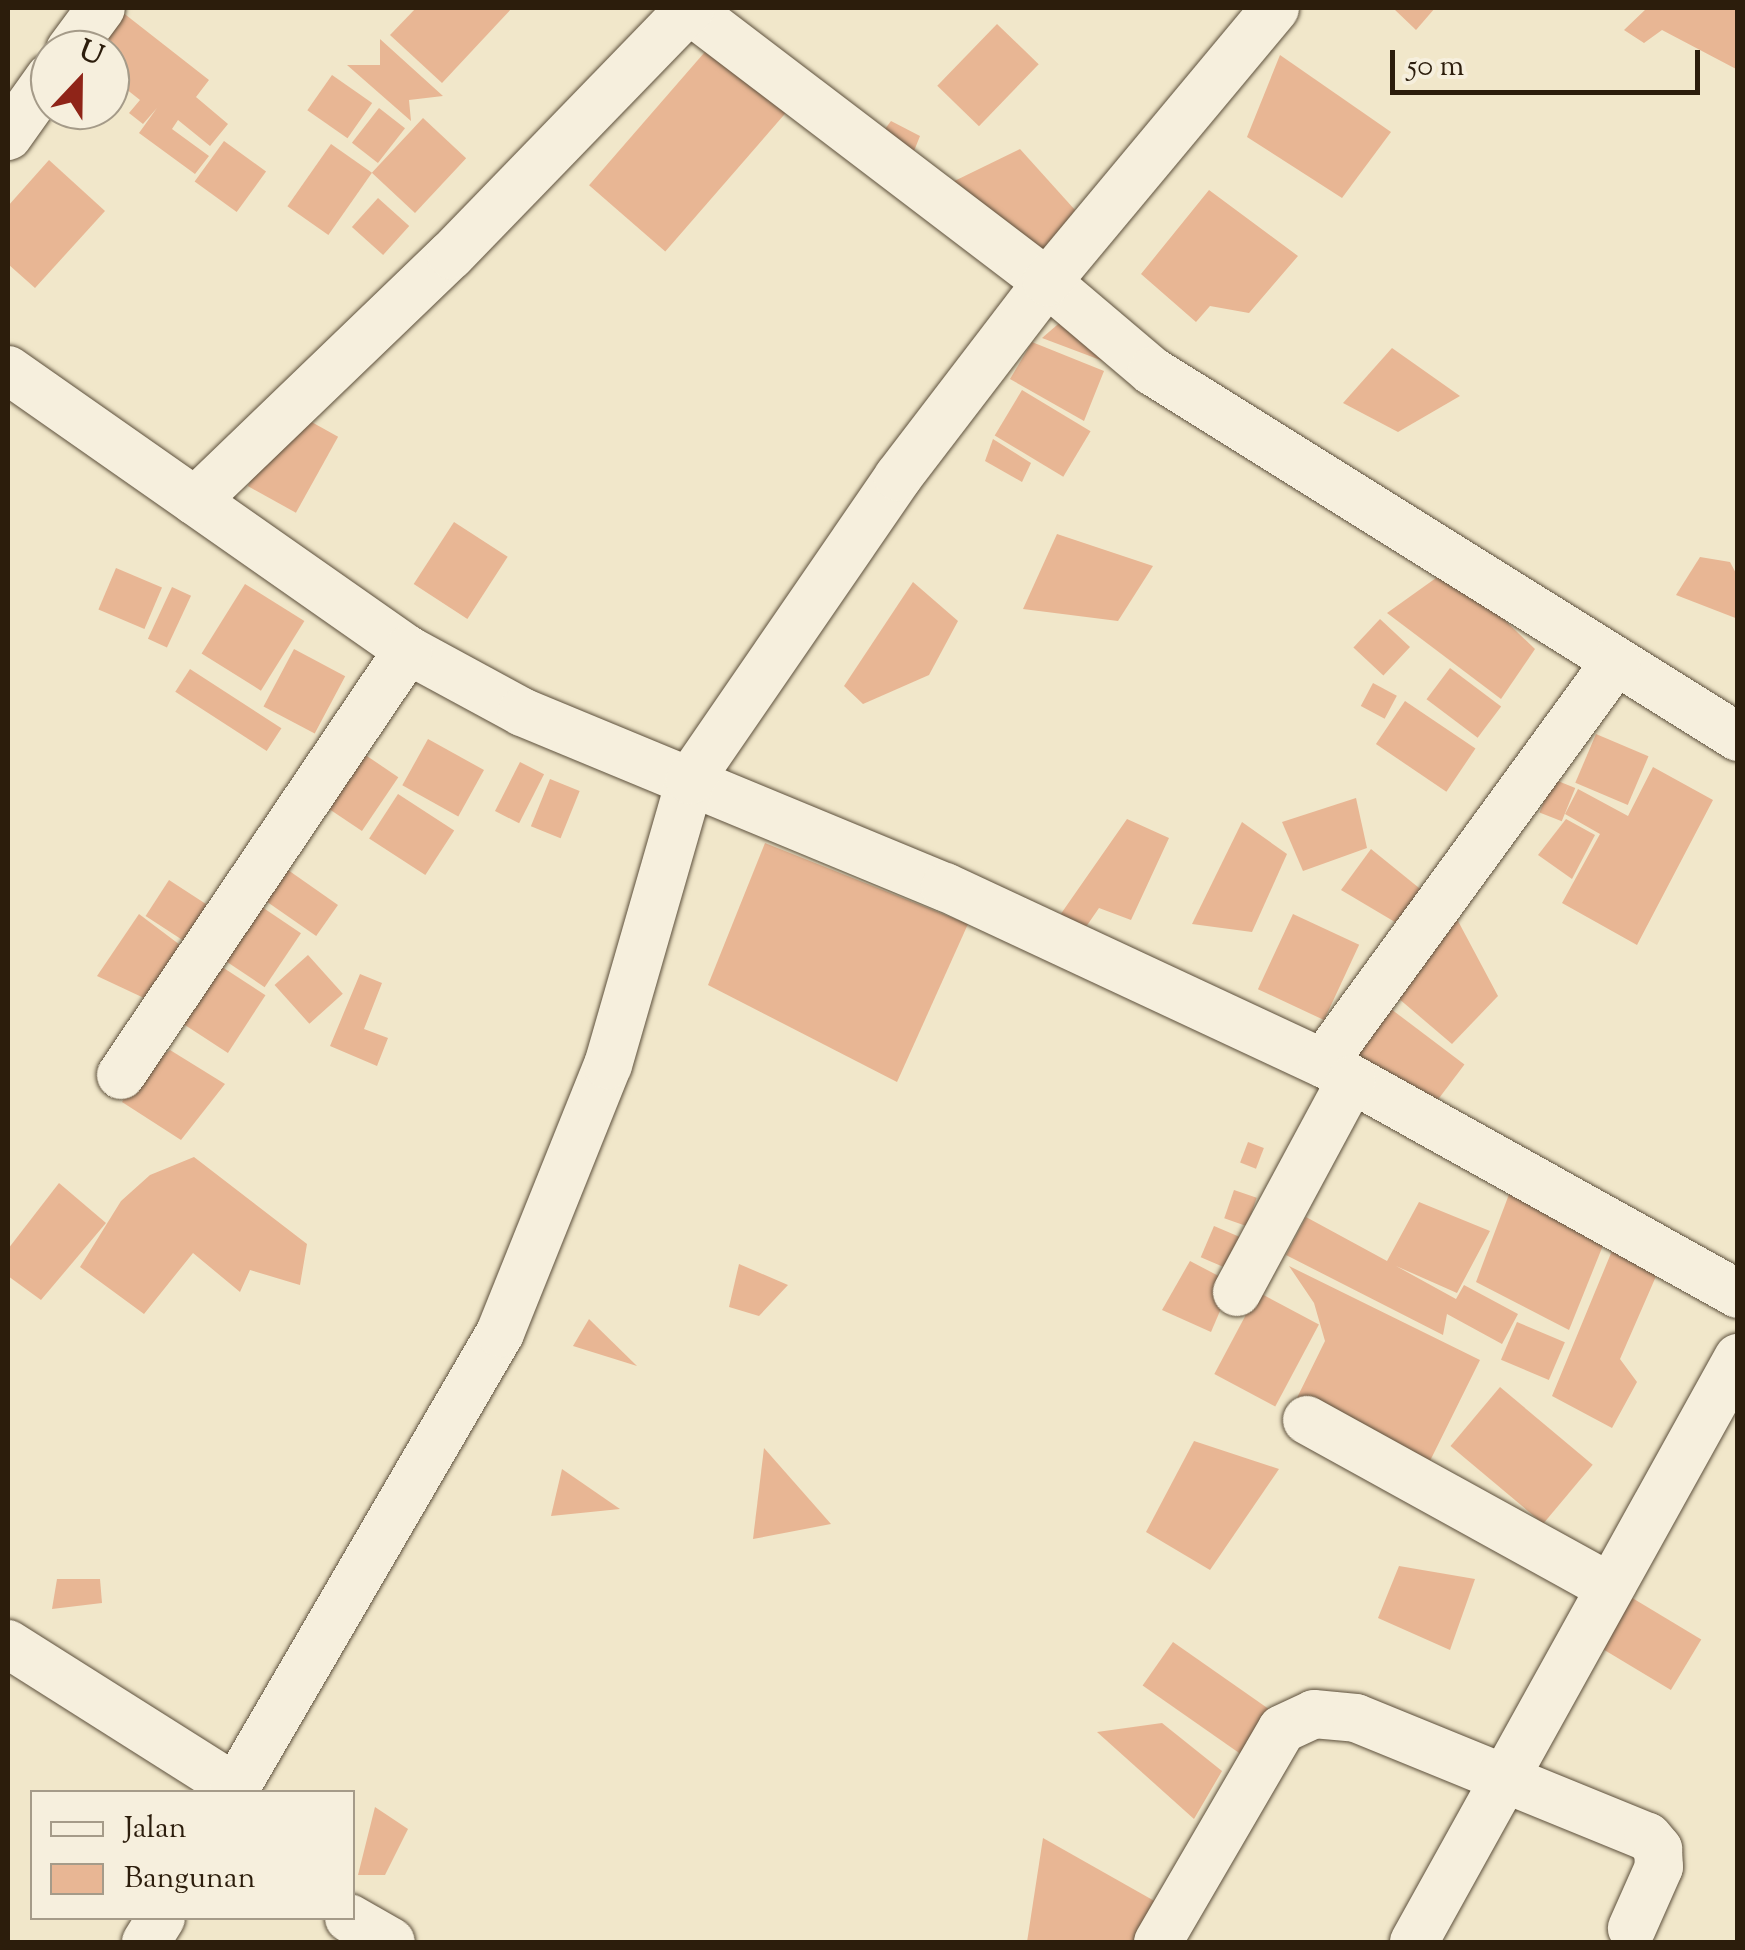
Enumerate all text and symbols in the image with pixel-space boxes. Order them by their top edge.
north arrow [30,30,130,130]
scale bar [1395,30,1705,92]
text: U [72,31,109,77]
text: 50 m [1407,46,1464,89]
legend [30,1790,355,1920]
text: Jalan [124,1808,186,1851]
text: Bangunan [124,1858,255,1901]

